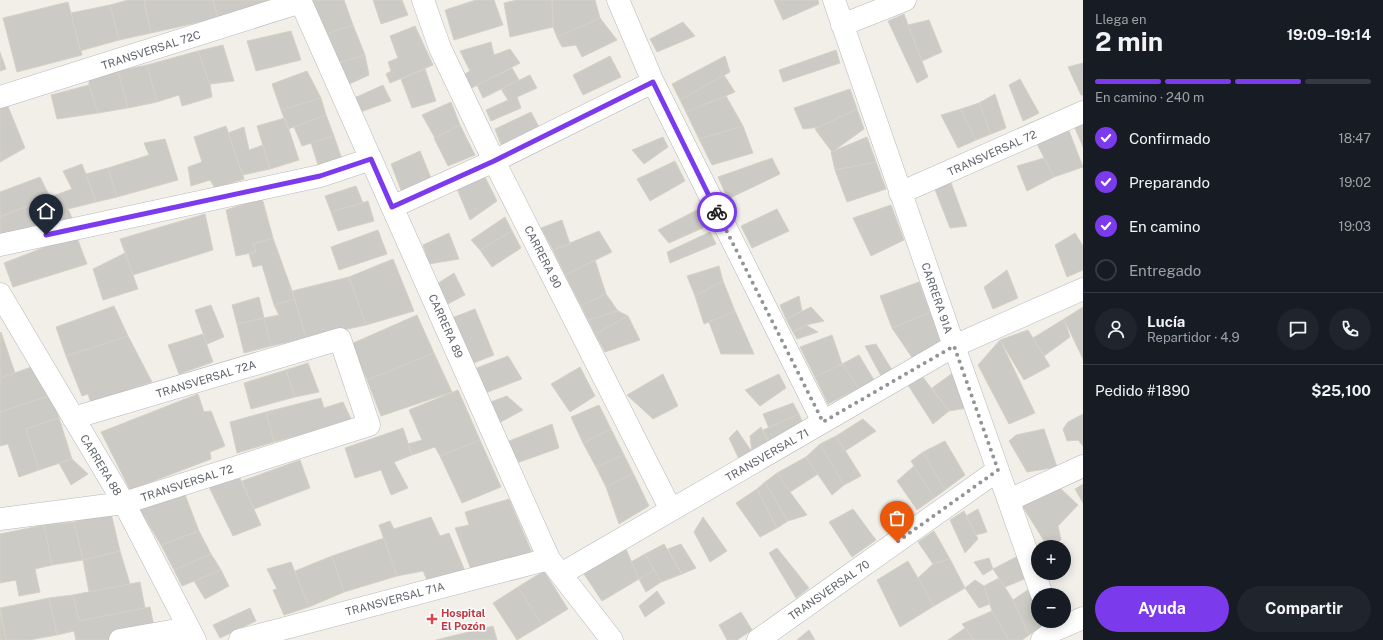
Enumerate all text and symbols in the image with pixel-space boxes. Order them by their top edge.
text: Llega en [1095,12,1146,27]
text: 2 min [1095,26,1163,57]
text: 19:09–19:14 [1287,26,1371,43]
street label: TRANSVERSAL 72C [100,28,202,72]
text: En camino · 240 m [1095,90,1204,105]
icon: check [1095,127,1117,149]
street label: TRANSVERSAL 72 [946,128,1039,178]
text: Confirmado [1129,130,1210,147]
text: 18:47 [1338,131,1371,146]
icon: check [1095,171,1117,193]
text: Preparando [1129,174,1210,191]
text: 19:02 [1339,175,1371,190]
courier [697,192,737,232]
pin [29,194,63,235]
icon: home [35,200,57,222]
icon: bike [706,201,728,223]
icon: check [1095,215,1117,237]
text: En camino [1129,218,1201,235]
text: 19:03 [1339,219,1371,234]
street label: CARRERA 90 [522,224,564,290]
street label: CARRERA 91A [919,261,955,335]
text: Entregado [1129,262,1201,279]
street label: CARRERA 89 [427,292,466,360]
button: person [1095,308,1137,350]
button: chat [1277,308,1319,350]
button: phone [1329,308,1371,350]
text: Lucía [1147,313,1185,330]
text: Repartidor · 4.9 [1147,330,1240,345]
street label: TRANSVERSAL 72A [155,358,258,400]
text: Pedido #1890 [1095,382,1190,399]
text: $25,100 [1311,382,1371,399]
street label: TRANSVERSAL 71 [723,426,811,484]
street label: CARRERA 88 [78,432,124,498]
street label: TRANSVERSAL 72 [139,462,235,504]
pin [880,501,914,542]
icon: bag [886,507,908,529]
map controls [1031,540,1071,628]
button: + [1031,540,1071,580]
street label: TRANSVERSAL 70 [786,557,872,622]
street label: TRANSVERSAL 71A [344,580,446,618]
button: Ayuda [1095,586,1229,632]
button: Compartir [1237,586,1371,632]
button: − [1031,588,1071,628]
place label: Hospital El Pozón [441,607,486,632]
marker: Hospital El Pozón [426,613,438,625]

